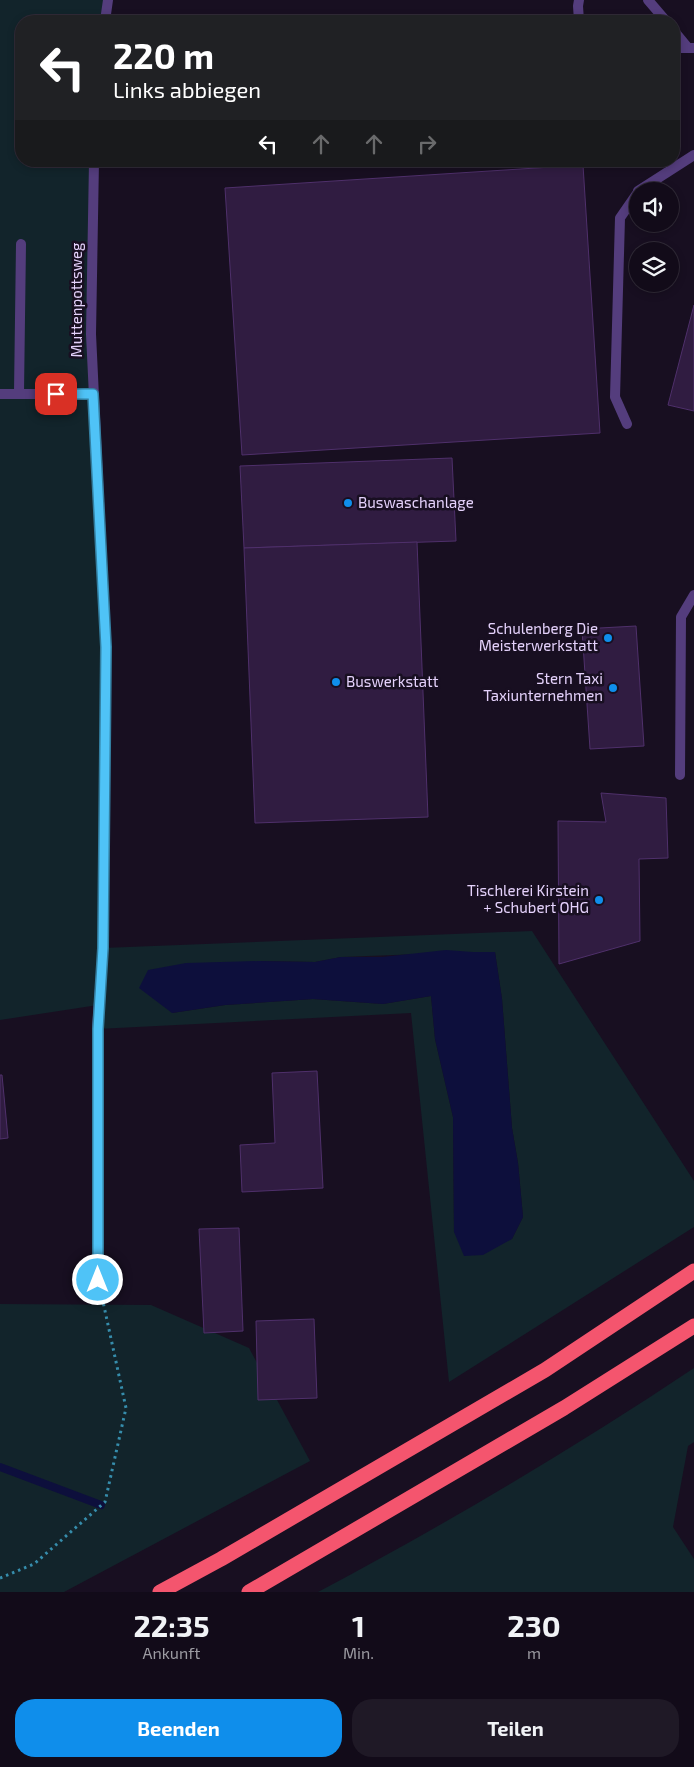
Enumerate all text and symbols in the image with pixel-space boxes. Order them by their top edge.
text: 220 m [113,34,214,76]
icon: left [30,35,95,100]
text: Links abbiegen [113,76,261,102]
icon: left [254,130,282,158]
icon: ahead [307,130,335,158]
icon: ahead [360,130,388,158]
icon: right [413,130,441,158]
map controls [629,182,679,292]
button: sound [629,182,679,232]
street label: Muttenpottsweg [67,242,85,357]
button: layers [629,242,679,292]
pin [35,373,77,415]
icon: arrive [42,380,70,408]
place label: Buswaschanlage [358,493,474,511]
marker: Buswaschanlage [342,497,354,509]
place label: Schulenberg Die Meisterwerkstatt [479,619,598,654]
marker: Schulenberg Die Meisterwerkstatt [602,632,614,644]
place label: Stern Taxi Taxiunternehmen [483,669,603,704]
place label: Buswerkstatt [346,672,439,690]
marker: Buswerkstatt [330,676,342,688]
marker: Stern Taxi Taxiunternehmen [607,682,619,694]
place label: Tischlerei Kirstein + Schubert OHG [467,881,589,916]
marker: Tischlerei Kirstein + Schubert OHG [593,894,605,906]
position arrow [71,1253,123,1305]
text: 22:35 [133,1607,210,1643]
text: 1 [352,1607,365,1643]
text: 230 [507,1607,561,1643]
text: Ankunft [142,1643,200,1662]
text: Min. [343,1643,374,1662]
text: m [527,1643,541,1662]
button: Beenden [15,1699,342,1757]
button: Teilen [352,1699,679,1757]

